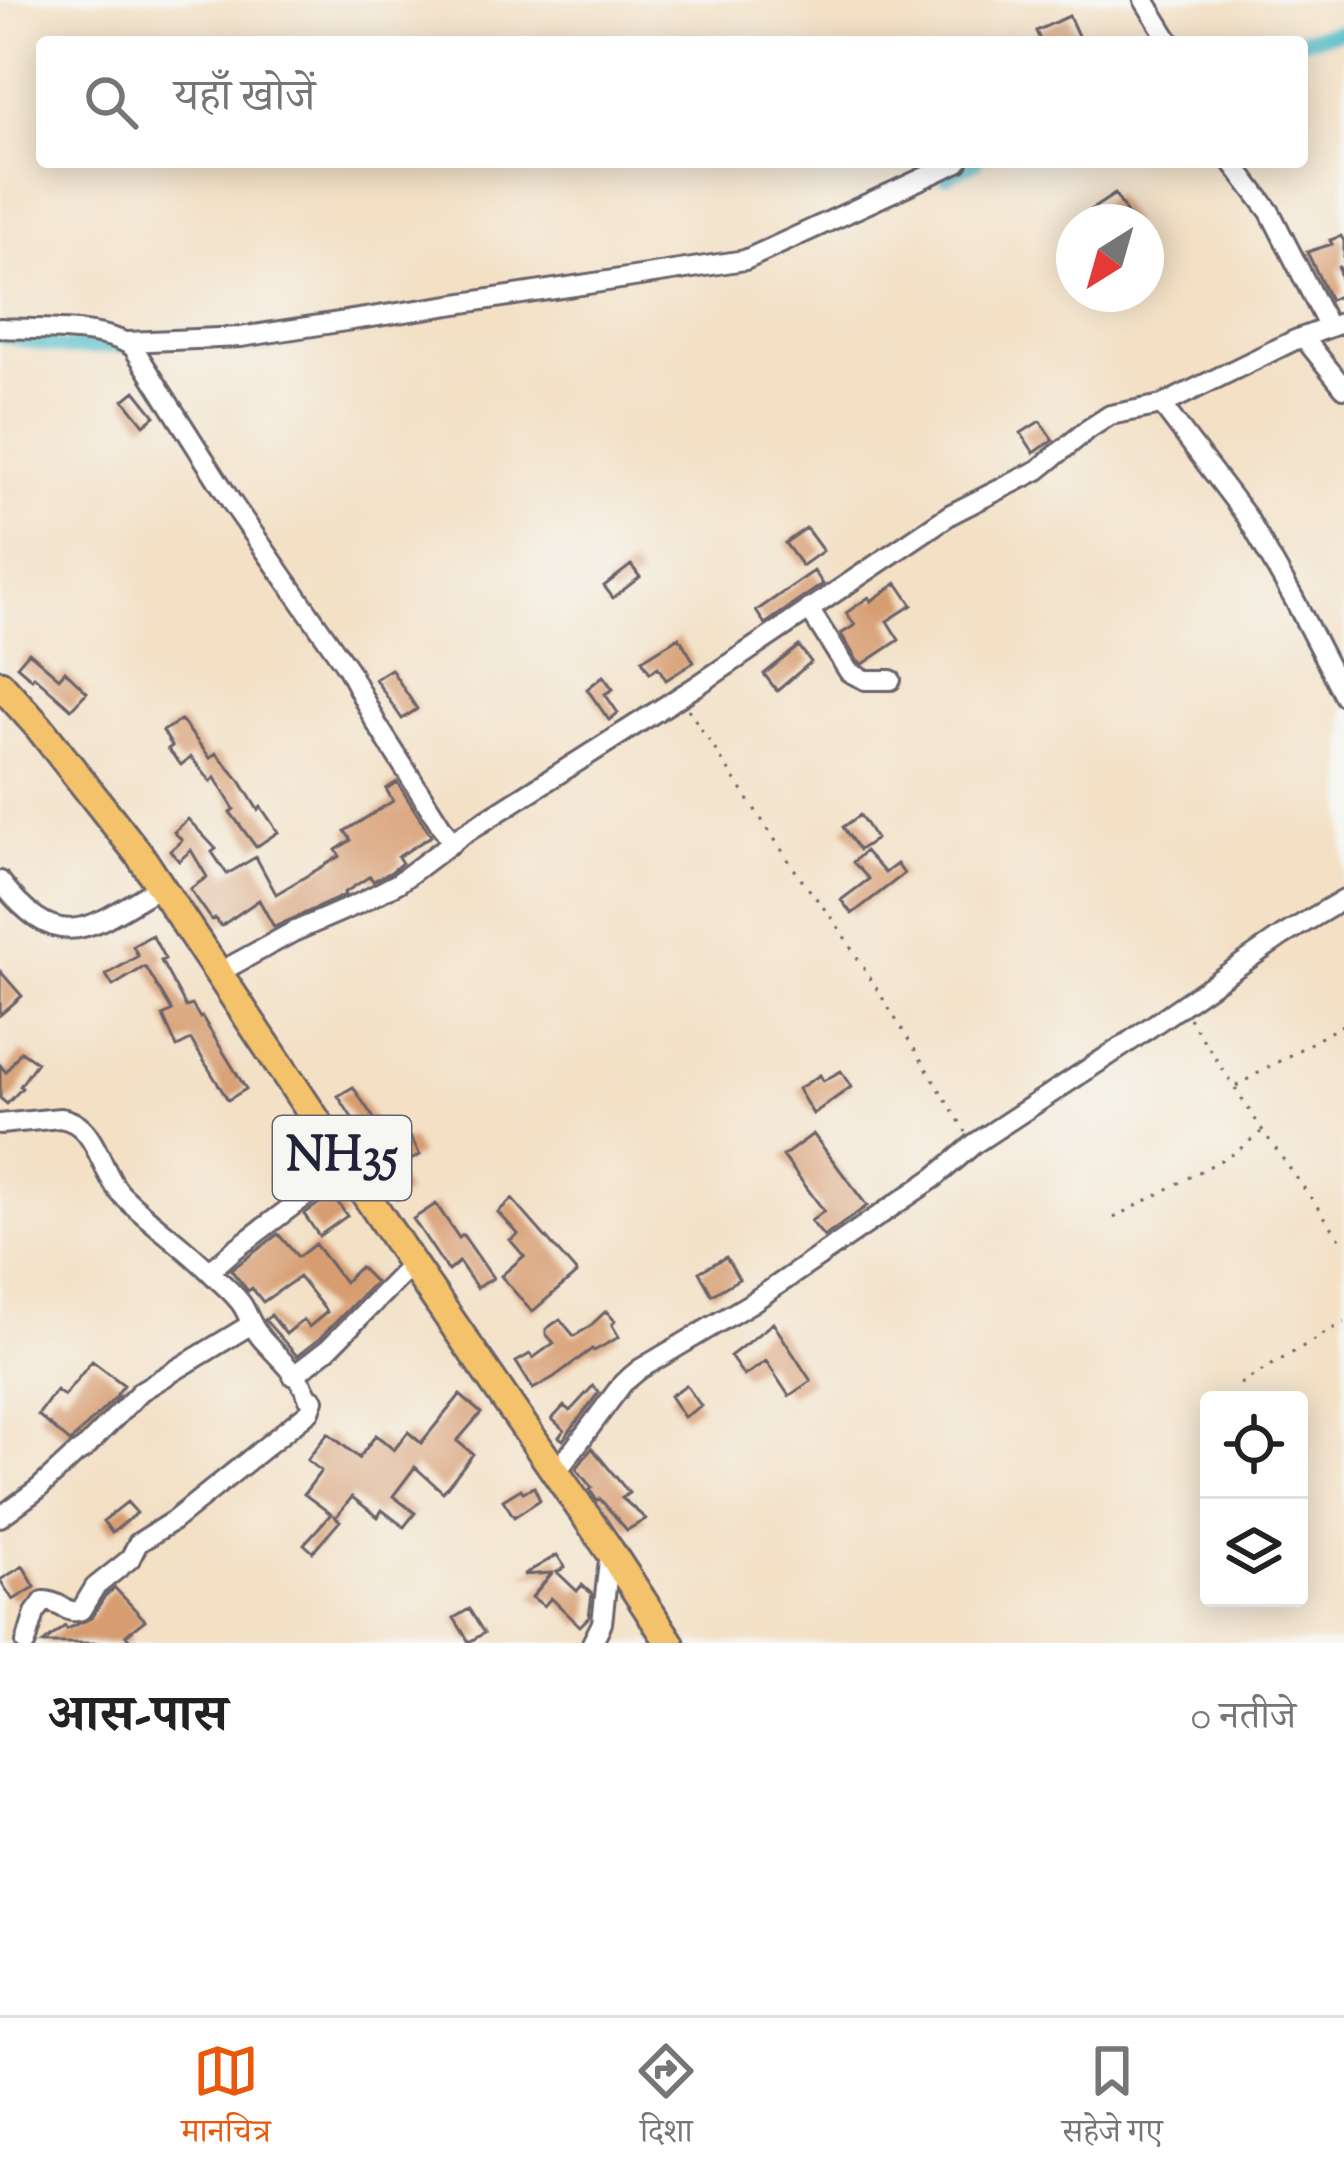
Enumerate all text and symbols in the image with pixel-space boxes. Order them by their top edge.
search box [36,36,1308,168]
text: यहाँ खोजें [174,67,315,132]
icon: search [78,69,144,135]
north arrow [1056,204,1164,312]
road number: NH35 [273,1116,411,1200]
map controls [1200,1391,1308,1607]
button: locate [1200,1391,1308,1499]
button: layers [1200,1499,1308,1607]
text: आस-पास [48,1681,228,1754]
text: 0 नतीजे [1190,1691,1296,1747]
tab: मानचित्र [181,2038,271,2163]
tab: दिशा [633,2038,699,2163]
tab: सहेजे गए [1062,2038,1163,2163]

